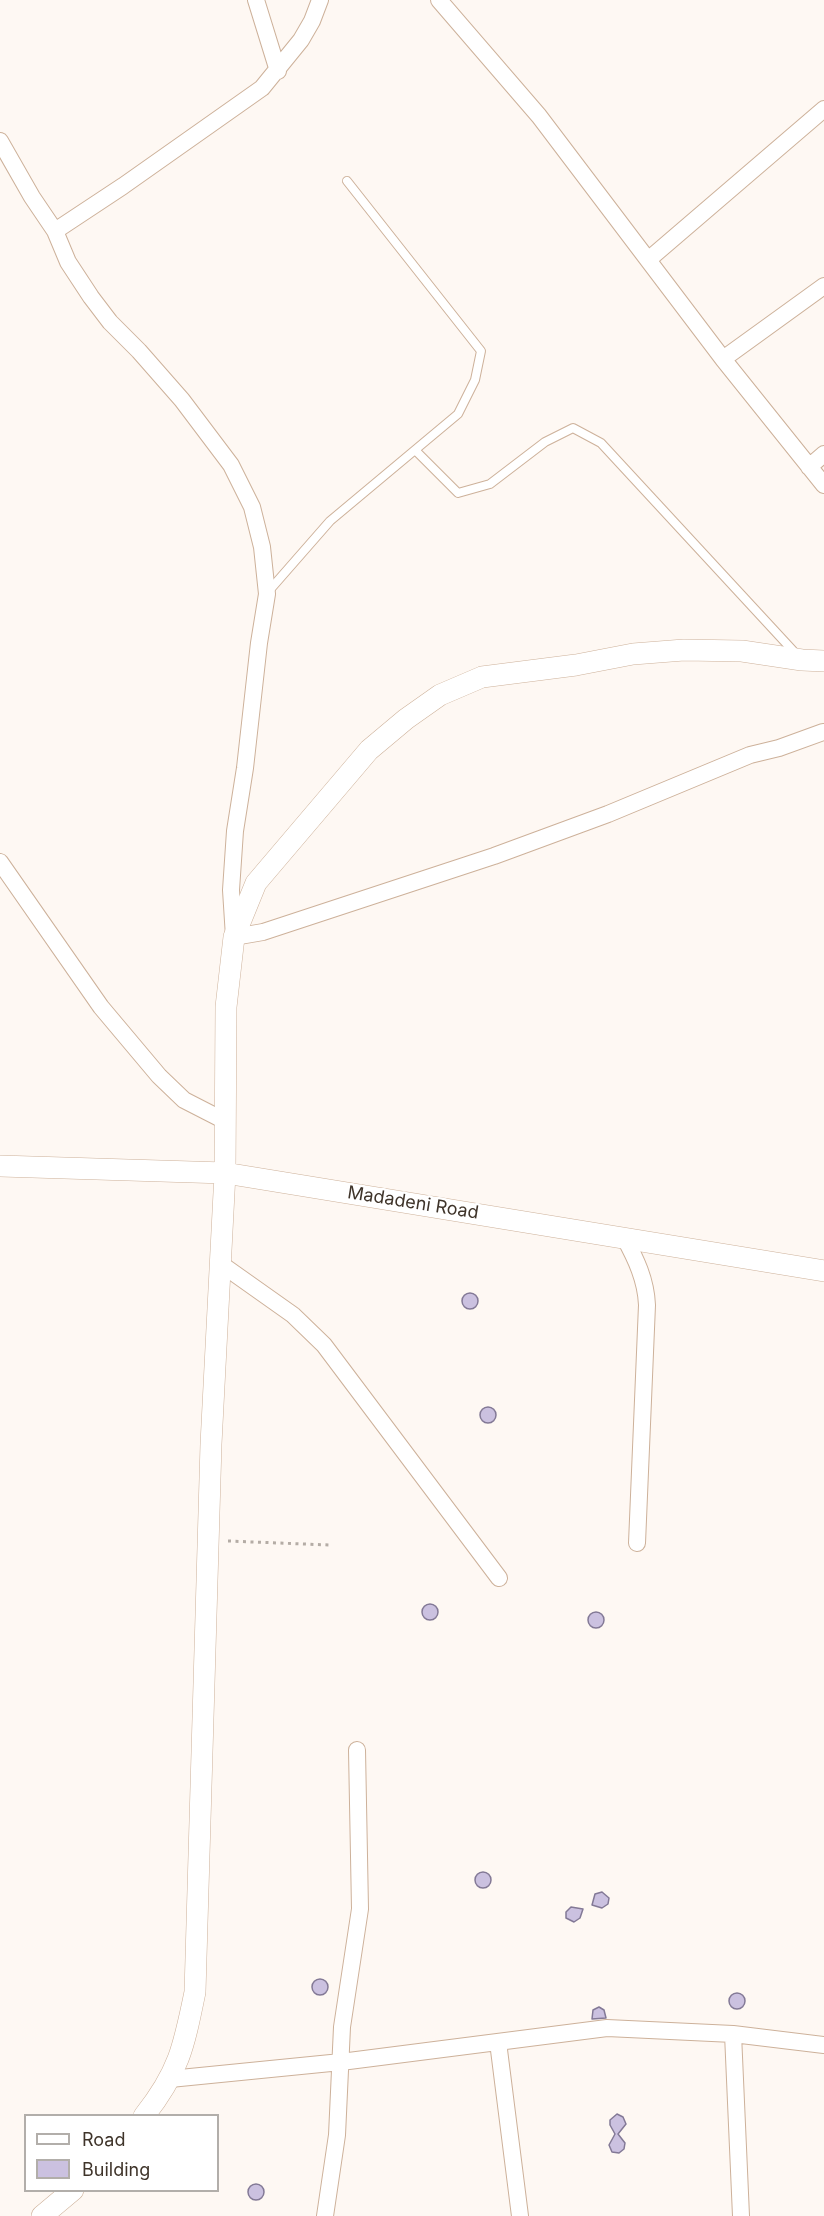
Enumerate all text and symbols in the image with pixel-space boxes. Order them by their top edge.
street label: Madadeni Road [346,1182,480,1224]
legend [24,2114,219,2192]
text: Road [82,2129,125,2150]
text: Building [82,2159,150,2180]

